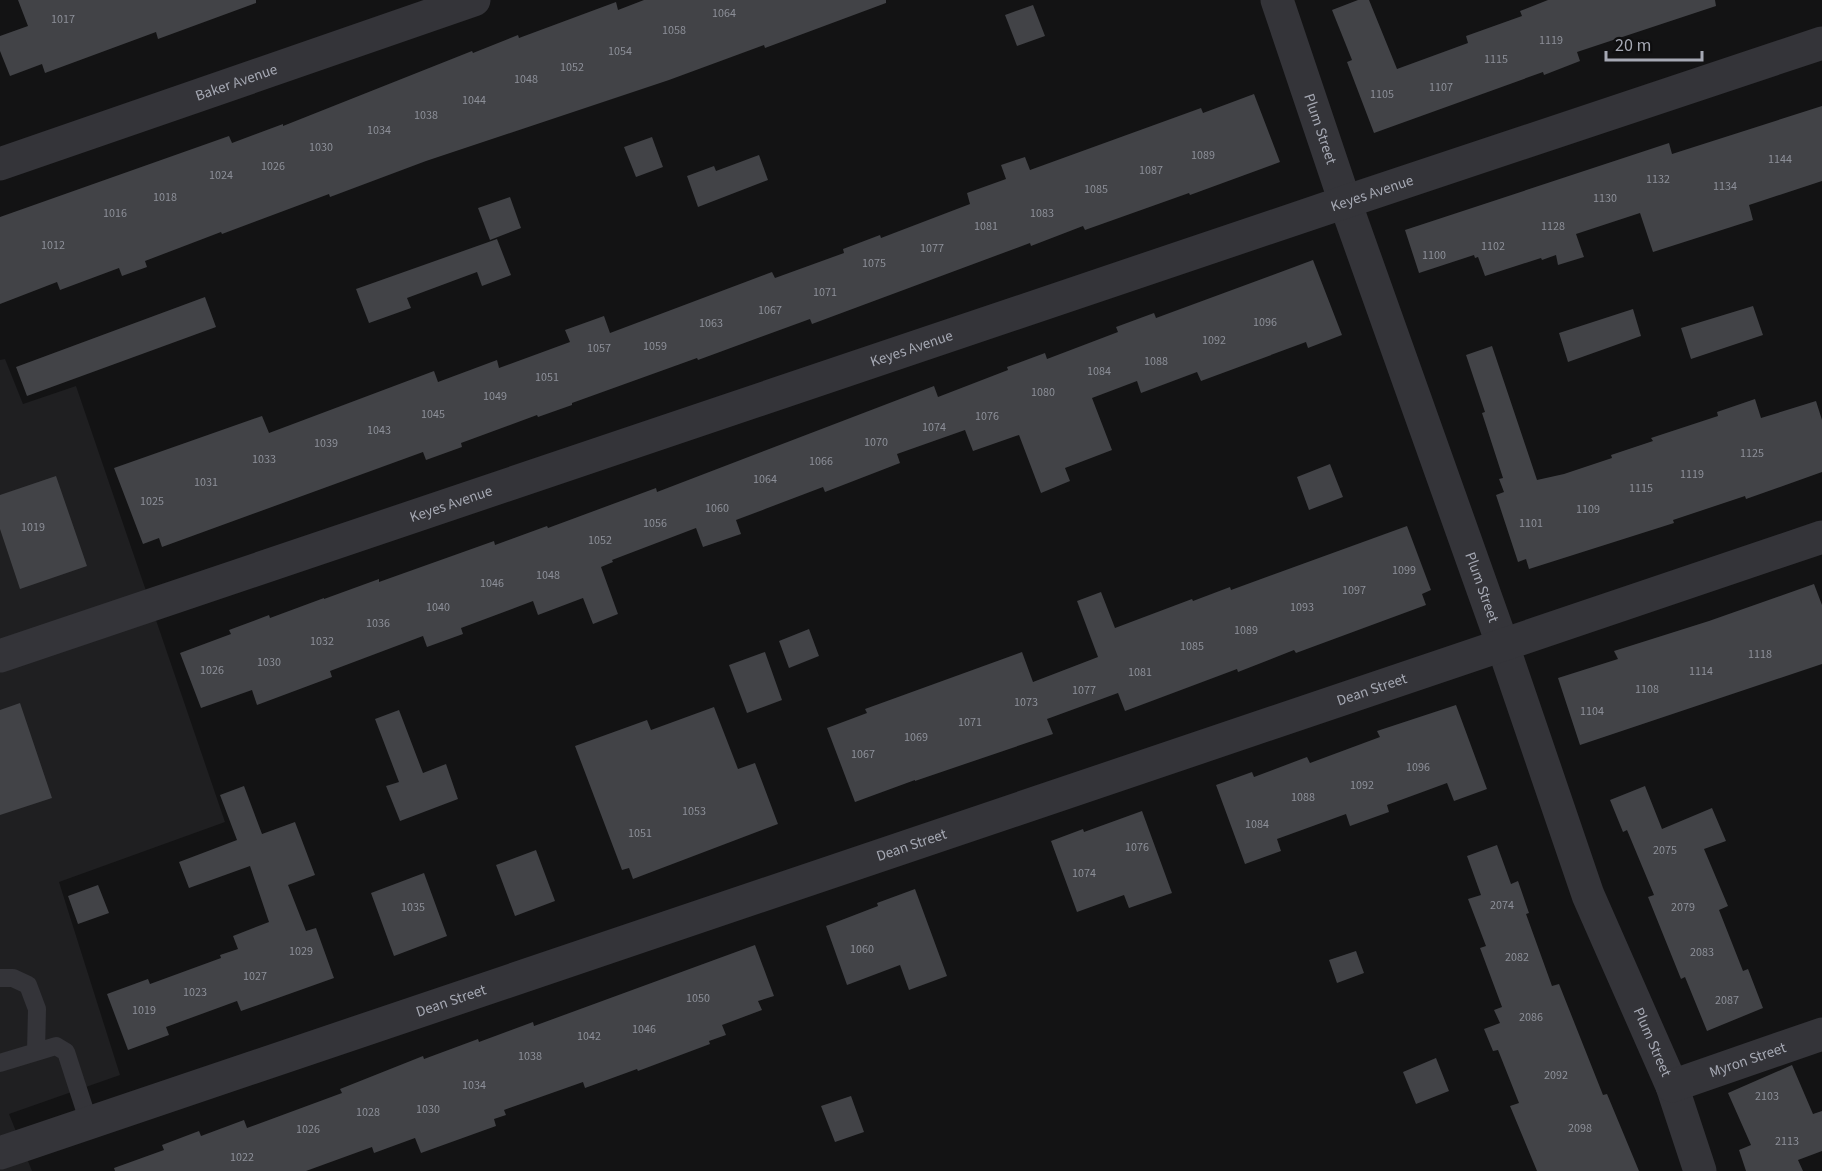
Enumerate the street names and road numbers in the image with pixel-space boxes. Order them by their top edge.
street label: Baker Avenue [192,58,280,106]
street label: Plum Street [1299,91,1342,167]
street label: Keyes Avenue [1328,169,1416,217]
street label: Keyes Avenue [867,325,956,372]
street label: Keyes Avenue [407,480,495,527]
street label: Plum Street [1460,549,1504,625]
street label: Dean Street [1334,668,1410,711]
street label: Dean Street [873,823,949,867]
street label: Dean Street [413,979,489,1022]
street label: Plum Street [1628,1004,1677,1080]
street label: Myron Street [1706,1037,1789,1083]

